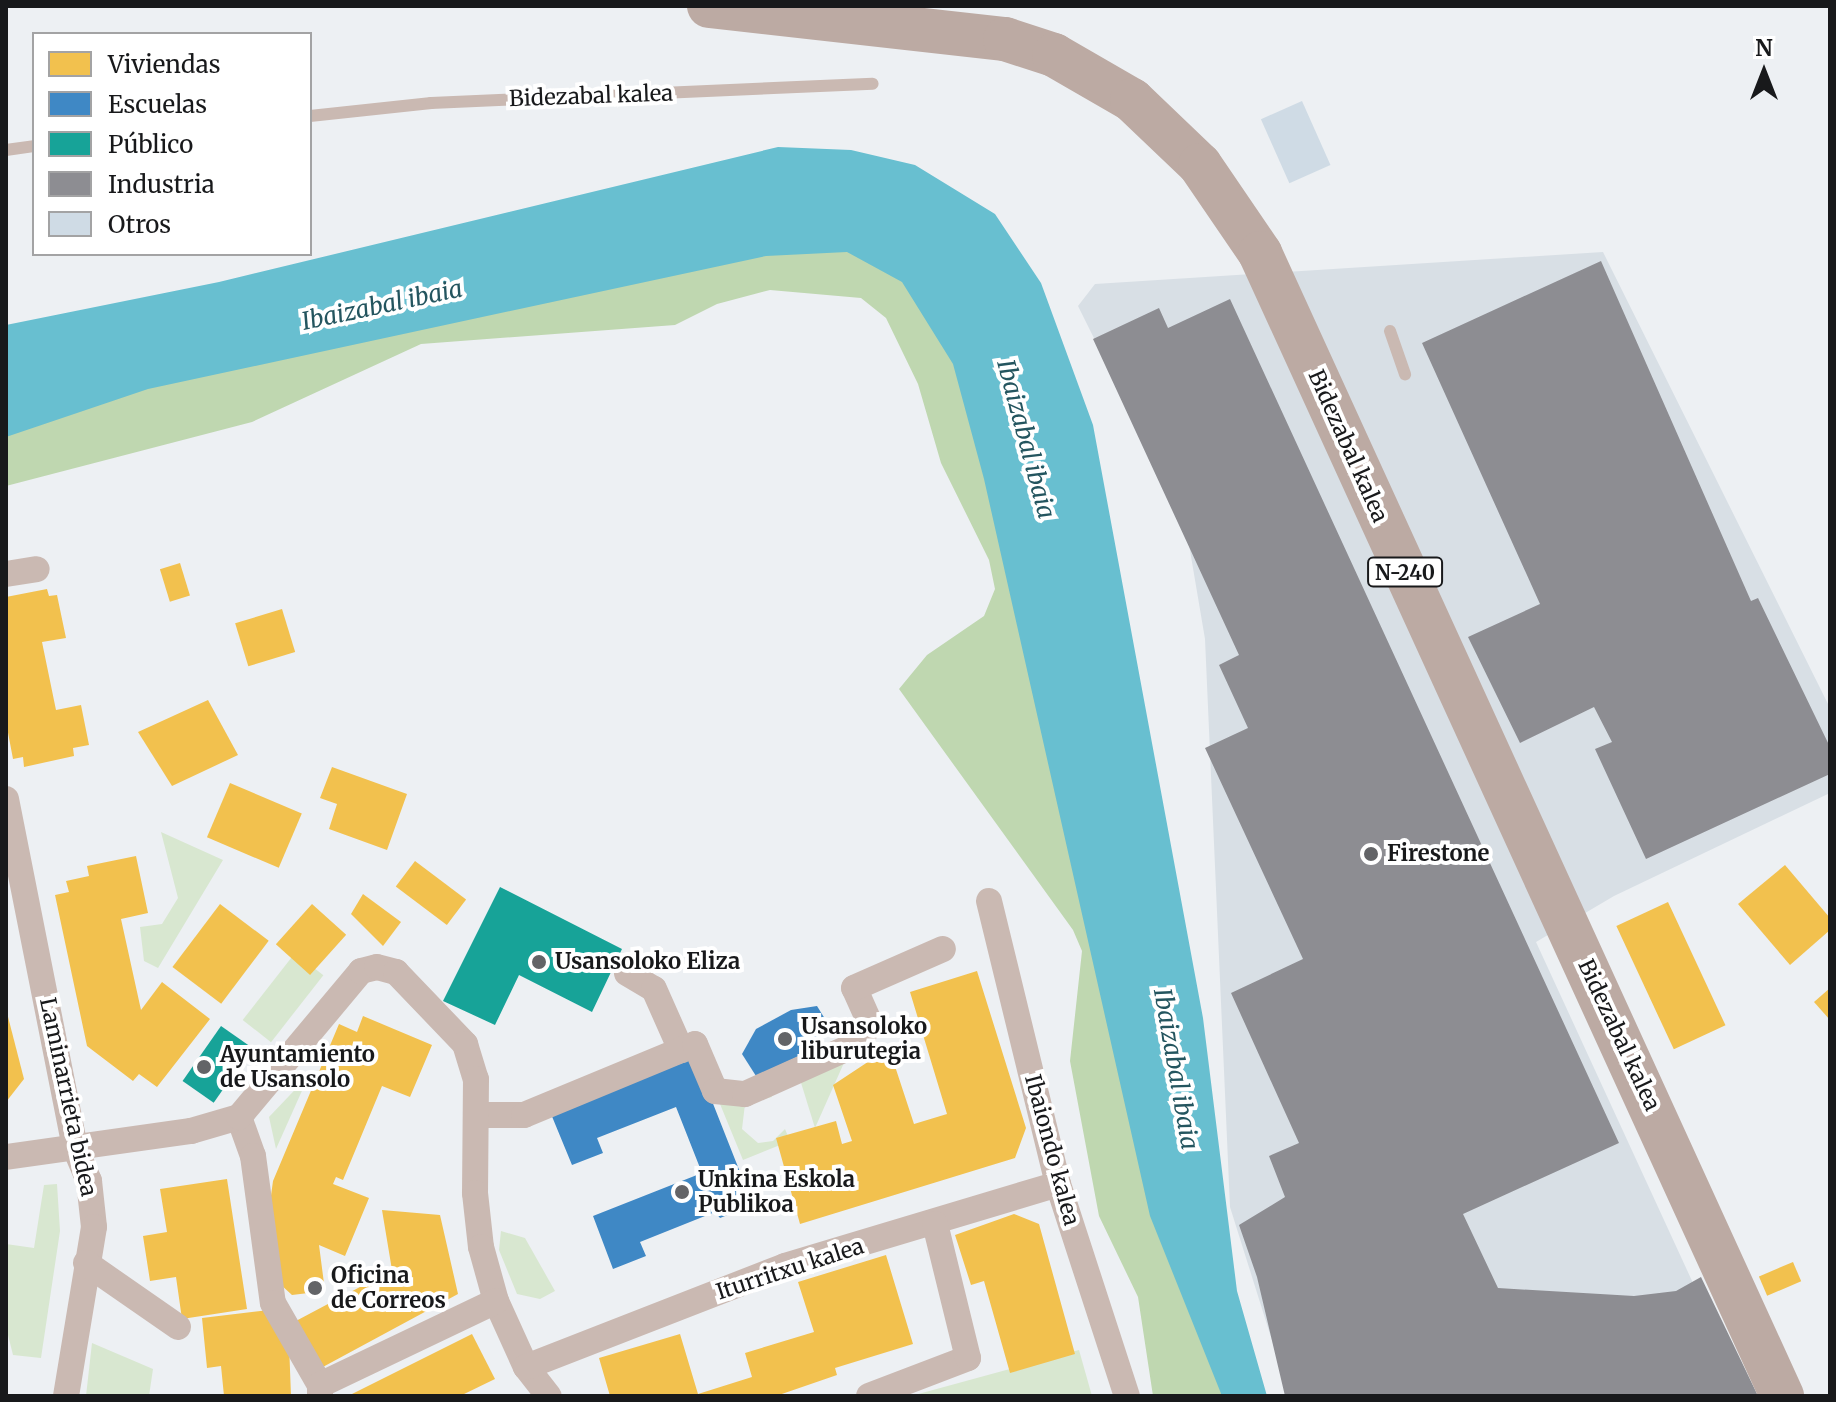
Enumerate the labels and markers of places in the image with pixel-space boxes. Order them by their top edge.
place label: Firestone [1387,841,1489,867]
marker: Firestone [1362,845,1380,863]
place label: Usansoloko Eliza [555,949,740,975]
marker: Usansoloko Eliza [530,953,548,971]
place label: Usansoloko liburutegia [801,1013,927,1064]
marker: Usansoloko liburutegia [776,1030,794,1048]
place label: Ayuntamiento de Usansolo [220,1041,375,1092]
marker: Ayuntamiento de Usansolo [195,1058,213,1076]
place label: Unkina Eskola Publikoa [698,1166,855,1218]
marker: Unkina Eskola Publikoa [673,1183,691,1201]
place label: Oficina de Correos [331,1262,446,1314]
marker: Oficina de Correos [306,1279,324,1297]

